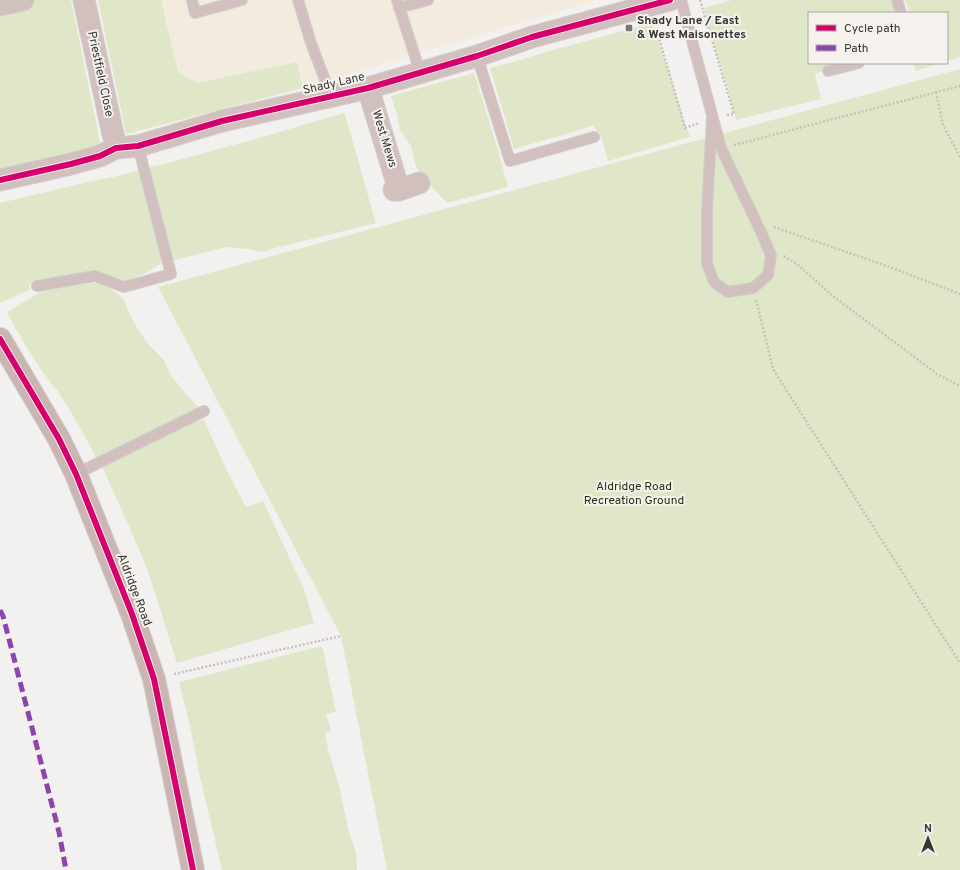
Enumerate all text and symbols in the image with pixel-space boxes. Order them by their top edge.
legend [808,12,948,64]
place label: Shady Lane / East & West Maisonettes [637,13,746,43]
text: Cycle path [844,21,901,37]
marker: Shady Lane / East & West Maisonettes [624,23,634,33]
street label: Priestfield Close [83,30,117,118]
text: Path [844,41,869,57]
street label: Shady Lane [302,69,366,99]
street label: West Mews [368,108,400,170]
park label: Aldridge Road Recreation Ground [584,479,684,509]
street label: Aldridge Road [113,552,155,628]
north arrow [908,818,948,858]
text: N [924,822,932,836]

